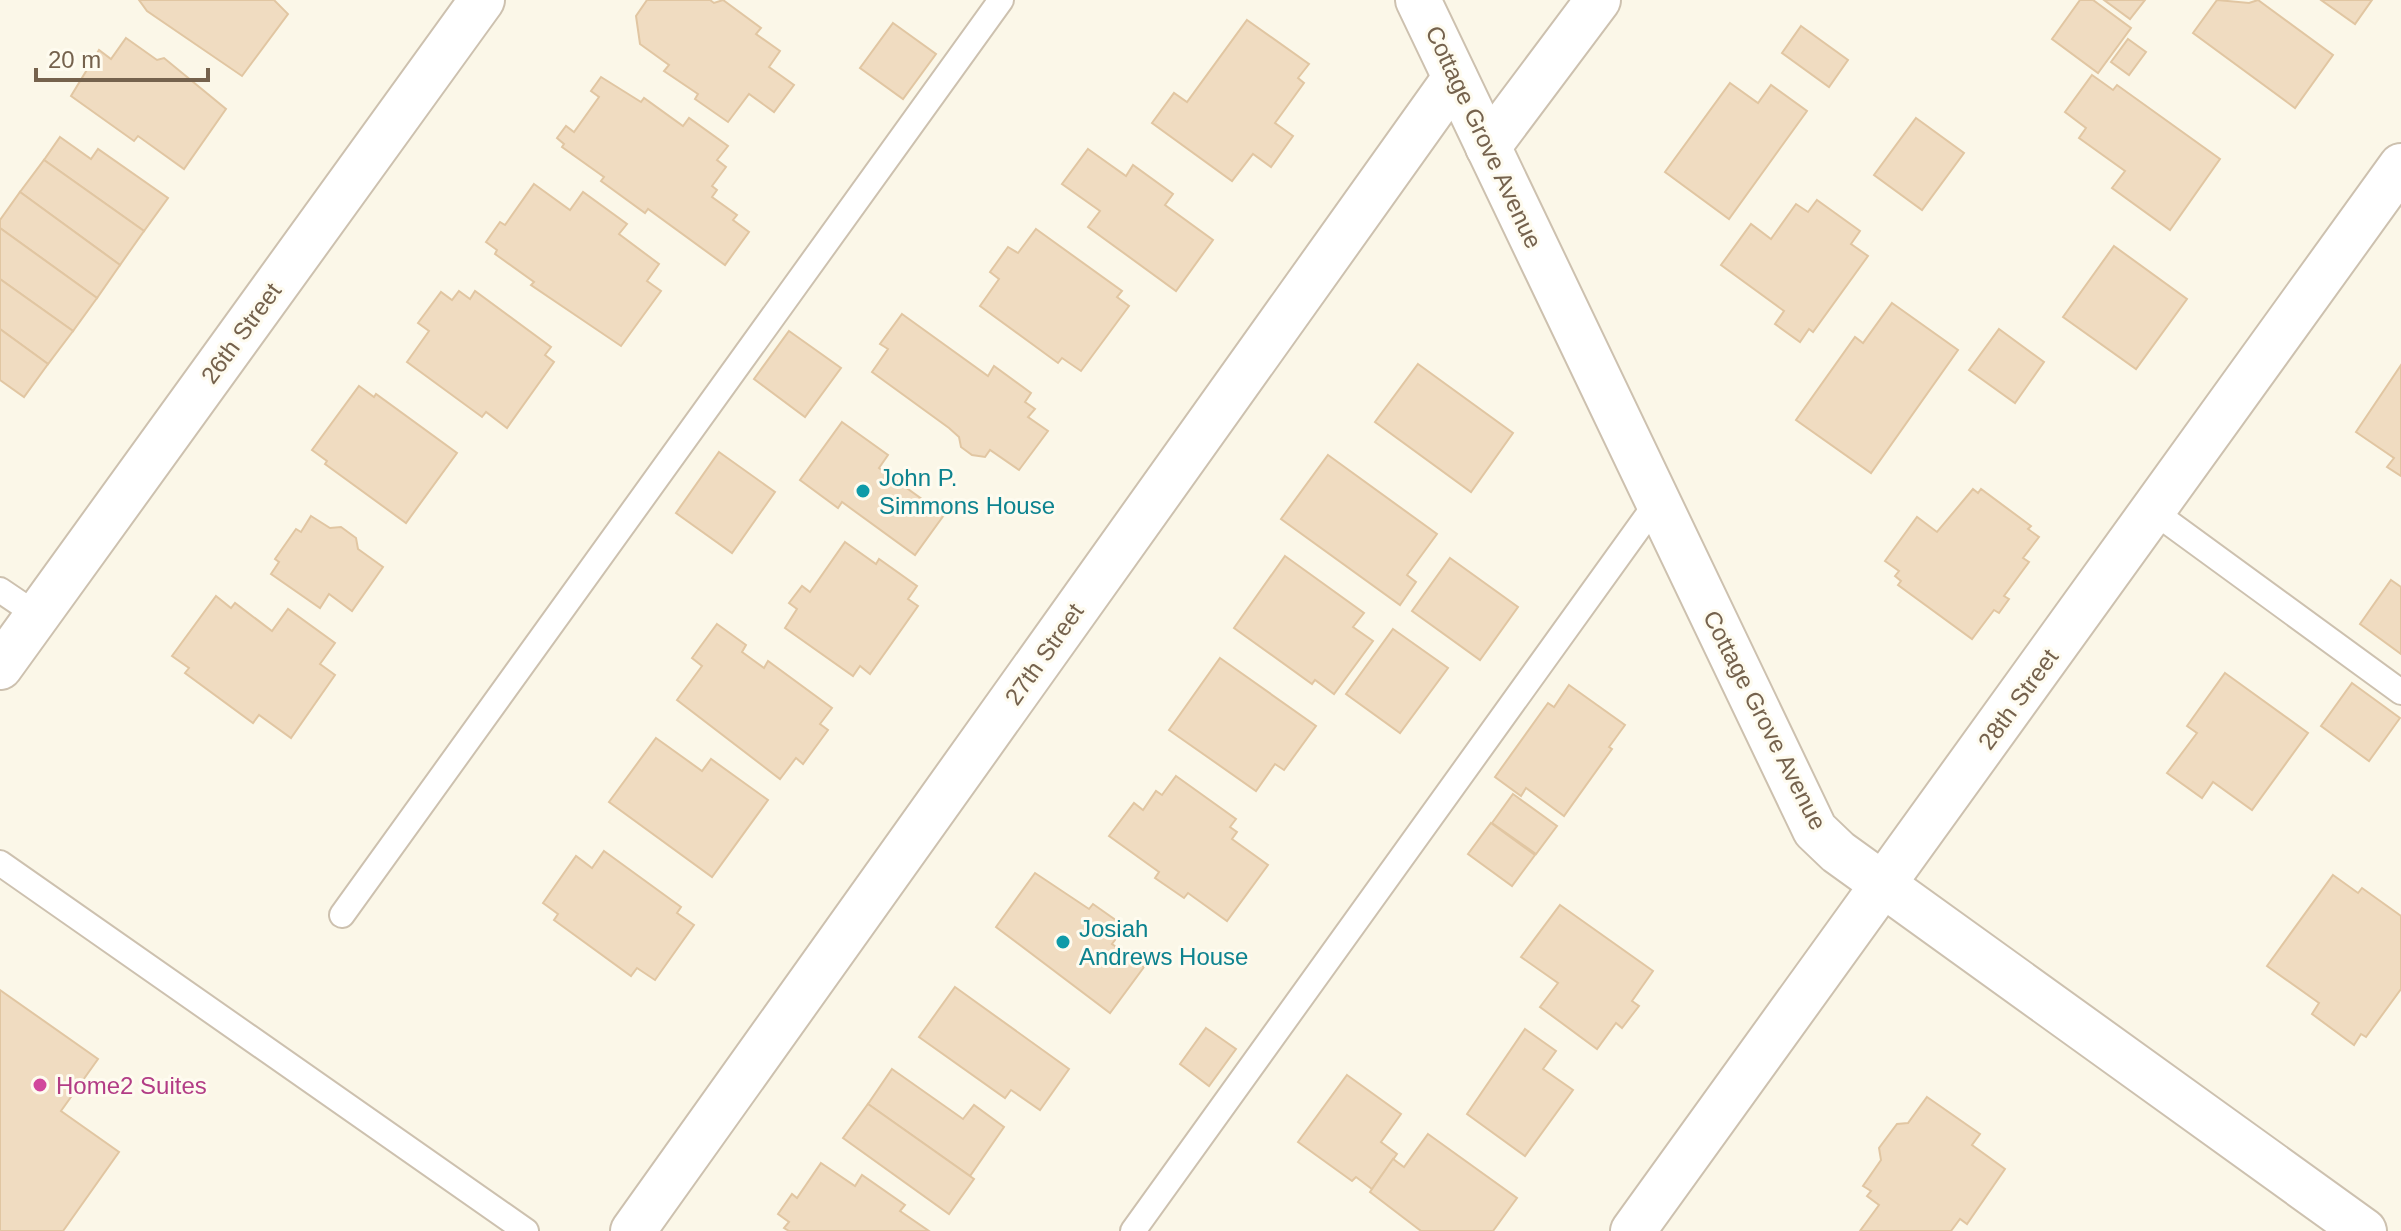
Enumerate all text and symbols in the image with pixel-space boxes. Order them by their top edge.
street label: Cottage Grove Avenue [1421,21,1547,253]
scale bar [36,32,208,82]
text: 20 m [48,46,101,73]
street label: 26th Street [196,277,287,388]
place label: John P. Simmons House [879,464,1055,519]
marker: John P. Simmons House [854,482,872,500]
street label: 27th Street [999,598,1089,710]
street label: Cottage Grove Avenue [1698,606,1832,834]
street label: 28th Street [1973,643,2064,754]
place label: Josiah Andrews House [1079,915,1248,970]
marker: Josiah Andrews House [1054,933,1072,951]
place label: Home2 Suites [56,1072,207,1099]
marker: Home2 Suites [31,1076,49,1094]

